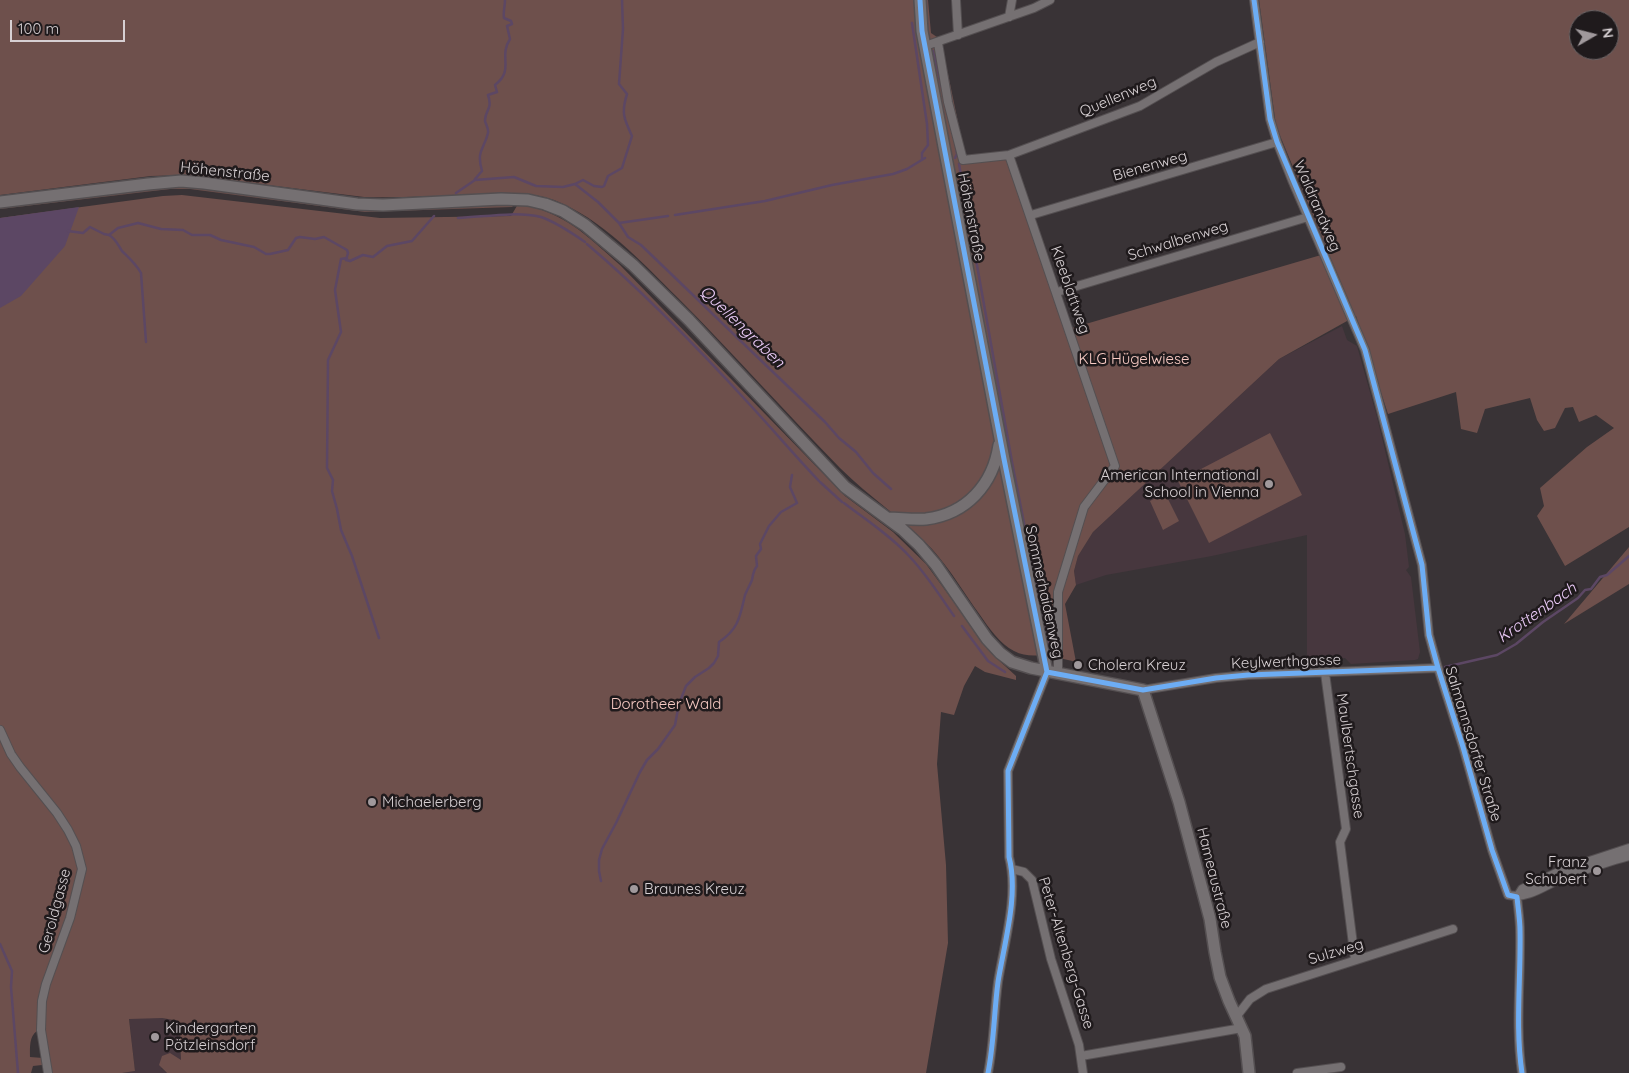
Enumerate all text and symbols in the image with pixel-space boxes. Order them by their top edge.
scale bar [12,10,128,42]
north arrow [1569,10,1619,60]
text: 100 m [18,19,59,38]
text: N [1598,27,1617,39]
street label: Quellenweg [1077,73,1159,121]
street label: Bienenweg [1111,147,1189,185]
street label: Höhenstraße [179,158,271,186]
street label: Waldrandweg [1290,158,1344,254]
street label: Höhenstraße [954,171,988,263]
street label: Schwalbenweg [1126,217,1230,265]
street label: Kleeblattweg [1047,244,1093,336]
water label: Quellengraben [696,282,788,372]
park label: KLG Hügelwiese [1079,350,1189,368]
place label: American International School in Vienna [1101,466,1259,501]
marker: American International School in Vienna [1263,478,1275,490]
street label: Sommerhaidenweg [1021,524,1067,660]
water label: Krottenbach [1494,579,1580,647]
street label: Keylwerthgasse [1231,651,1341,673]
place label: Cholera Kreuz [1088,656,1186,674]
marker: Cholera Kreuz [1072,659,1084,671]
street label: Salmannsdorfer Straße [1441,664,1505,824]
street label: Maulbertschgasse [1332,692,1368,820]
park label: Dorotheer Wald [611,695,721,713]
place label: Michaelerberg [382,793,481,811]
marker: Michaelerberg [366,796,378,808]
street label: Hameaustraße [1193,825,1235,931]
place label: Franz Schubert [1525,853,1587,888]
marker: Franz Schubert [1591,865,1603,877]
street label: Geroldgasse [35,867,75,955]
street label: Peter-Altenberg-Gasse [1034,875,1098,1031]
place label: Braunes Kreuz [644,880,745,898]
marker: Braunes Kreuz [628,883,640,895]
street label: Sulzweg [1306,935,1366,969]
place label: Kindergarten Pötzleinsdorf [165,1019,256,1054]
marker: Kindergarten Pötzleinsdorf [149,1031,161,1043]

